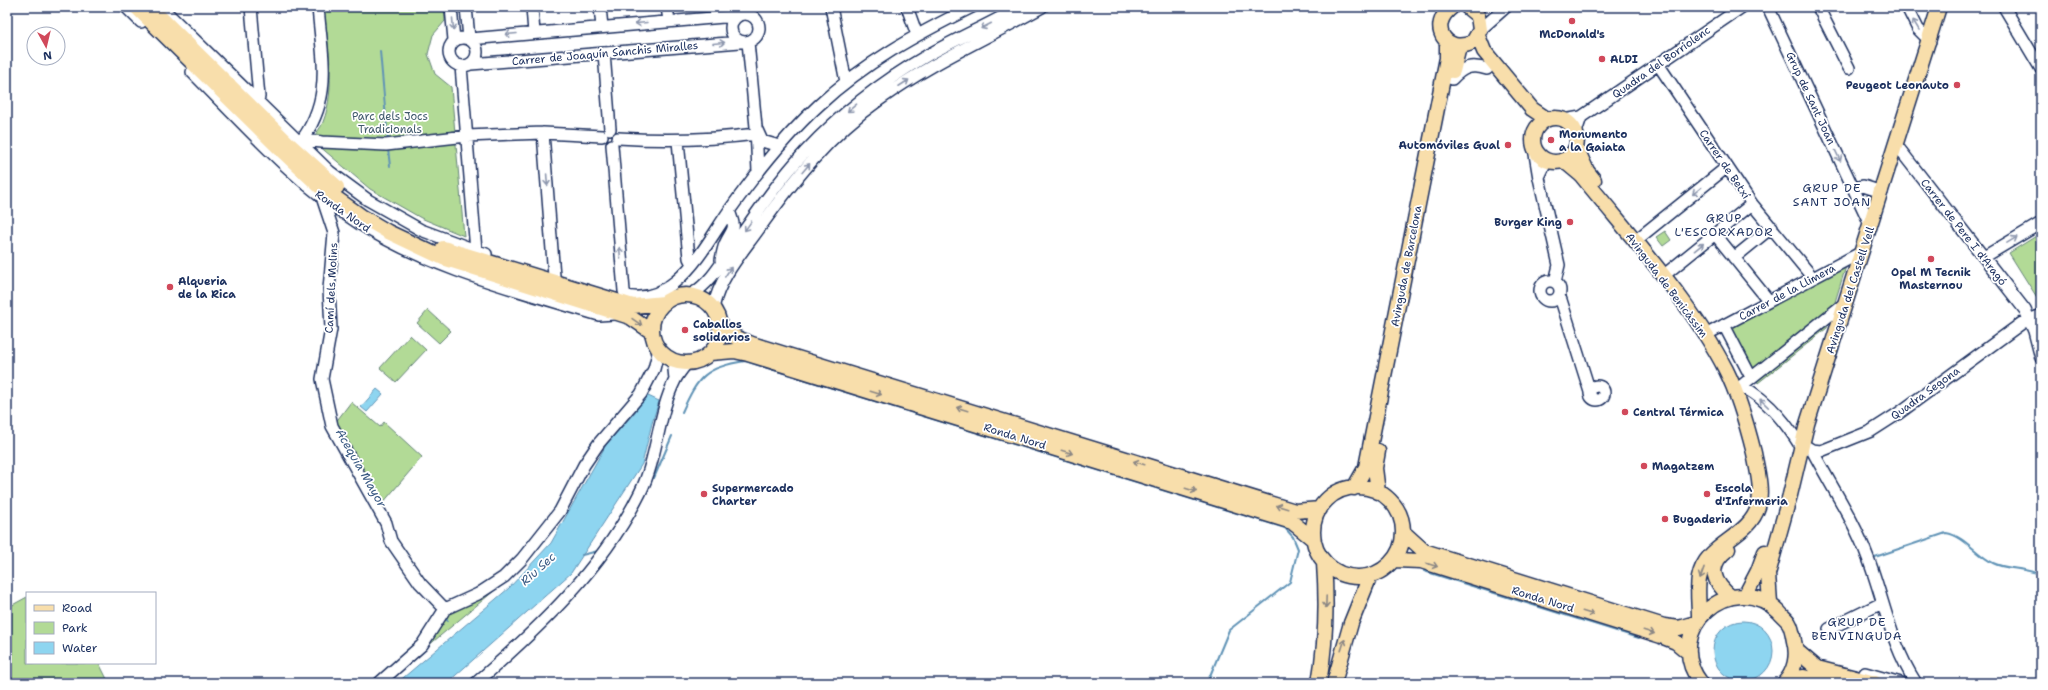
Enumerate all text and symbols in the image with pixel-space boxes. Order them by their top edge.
marker: McDonald's [1567,16,1577,26]
one-way arrow [449,17,456,30]
one-way arrow [1912,19,1920,31]
one-way arrow [635,20,648,27]
one-way arrow [980,22,992,30]
street label: Quadra del Borriolenc [1609,23,1714,102]
north arrow [26,26,66,66]
place label: McDonald's [1539,27,1605,42]
one-way arrow [505,31,518,38]
street label: Carrer de Joaquín Sanchis Miralles [511,38,699,69]
one-way arrow [712,40,725,47]
text: N [42,47,53,63]
street label: Grup de Sant Joan [1782,49,1839,147]
place label: ALDI [1610,52,1638,67]
marker: ALDI [1597,54,1607,64]
place label: Peugeot Leonauto [1846,78,1949,93]
one-way arrow [898,79,910,87]
marker: Peugeot Leonauto [1952,80,1962,90]
one-way arrow [846,104,857,113]
park label: Parc dels Jocs Tradicionals [352,109,428,137]
place label: Monumento a la Gaiata [1559,127,1627,155]
street label: Carrer de Betxí [1696,127,1753,202]
marker: Monumento a la Gaiata [1546,135,1556,145]
place label: Automóviles Gual [1399,138,1500,153]
marker: Automóviles Gual [1503,140,1513,150]
one-way arrow [1835,150,1842,162]
one-way arrow [801,162,810,173]
one-way arrow [543,173,550,186]
street label: Carrer de Pere I d'Aragó [1917,176,2010,289]
district label: GRUP DE SANT JOAN [1793,180,1871,210]
street label: Ronda Nord [312,187,374,236]
one-way arrow [1692,187,1703,196]
street label: Avinguda de Barcelona [1387,204,1426,328]
district label: GRUP L'ESCORXADOR [1675,210,1773,240]
place label: Burger King [1494,215,1562,230]
marker: Burger King [1565,217,1575,227]
one-way arrow [744,220,752,231]
street label: Avinguda del Castell Vell [1823,224,1878,356]
street label: Avinguda de Benicàssim [1622,230,1711,341]
one-way arrow [2006,236,2018,244]
street label: Camí dels Molins [322,242,341,334]
one-way arrow [1693,243,1704,252]
one-way arrow [617,247,624,260]
marker: Opel M Tecnik Masternou [1926,254,1936,264]
street label: Carrer de la Llimera [1736,261,1838,324]
place label: Opel M Tecnik Masternou [1891,265,1971,293]
one-way arrow [724,267,732,278]
place label: Alqueria de la Rica [178,274,236,302]
marker: Alqueria de la Rica [165,282,175,292]
place label: Caballos solidarios [693,317,750,345]
one-way arrow [631,318,642,326]
marker: Caballos solidarios [680,325,690,335]
street label: Quadra Segona [1888,363,1963,423]
one-way arrow [869,390,882,397]
one-way arrow [1759,398,1769,408]
one-way arrow [955,405,968,412]
place label: Central Térmica [1633,405,1724,420]
marker: Central Térmica [1620,407,1630,417]
street label: Ronda Nord [982,420,1048,453]
water label: Acequia Mayor [332,426,390,511]
one-way arrow [1060,449,1073,456]
one-way arrow [1134,459,1146,467]
place label: Magatzem [1652,459,1714,474]
marker: Magatzem [1639,461,1649,471]
place label: Supermercado Charter [712,481,794,509]
place label: Escola d'Infermeria [1715,481,1788,509]
one-way arrow [1184,487,1197,494]
marker: Supermercado Charter [699,489,709,499]
marker: Escola d'Infermeria [1702,489,1712,499]
one-way arrow [1275,503,1288,510]
place label: Bugaderia [1673,512,1732,527]
marker: Bugaderia [1660,514,1670,524]
water label: Riu Sec [517,549,559,589]
one-way arrow [1426,562,1439,569]
one-way arrow [1697,567,1705,579]
street label: Ronda Nord [1510,583,1576,616]
legend [26,592,156,664]
one-way arrow [1323,595,1330,608]
text: Road [62,600,93,616]
one-way arrow [1581,610,1594,617]
district label: GRUP DE BENVINGUDA [1811,614,1903,644]
text: Park [62,620,88,636]
one-way arrow [1642,629,1655,636]
text: Water [62,640,98,656]
one-way arrow [1340,640,1348,652]

